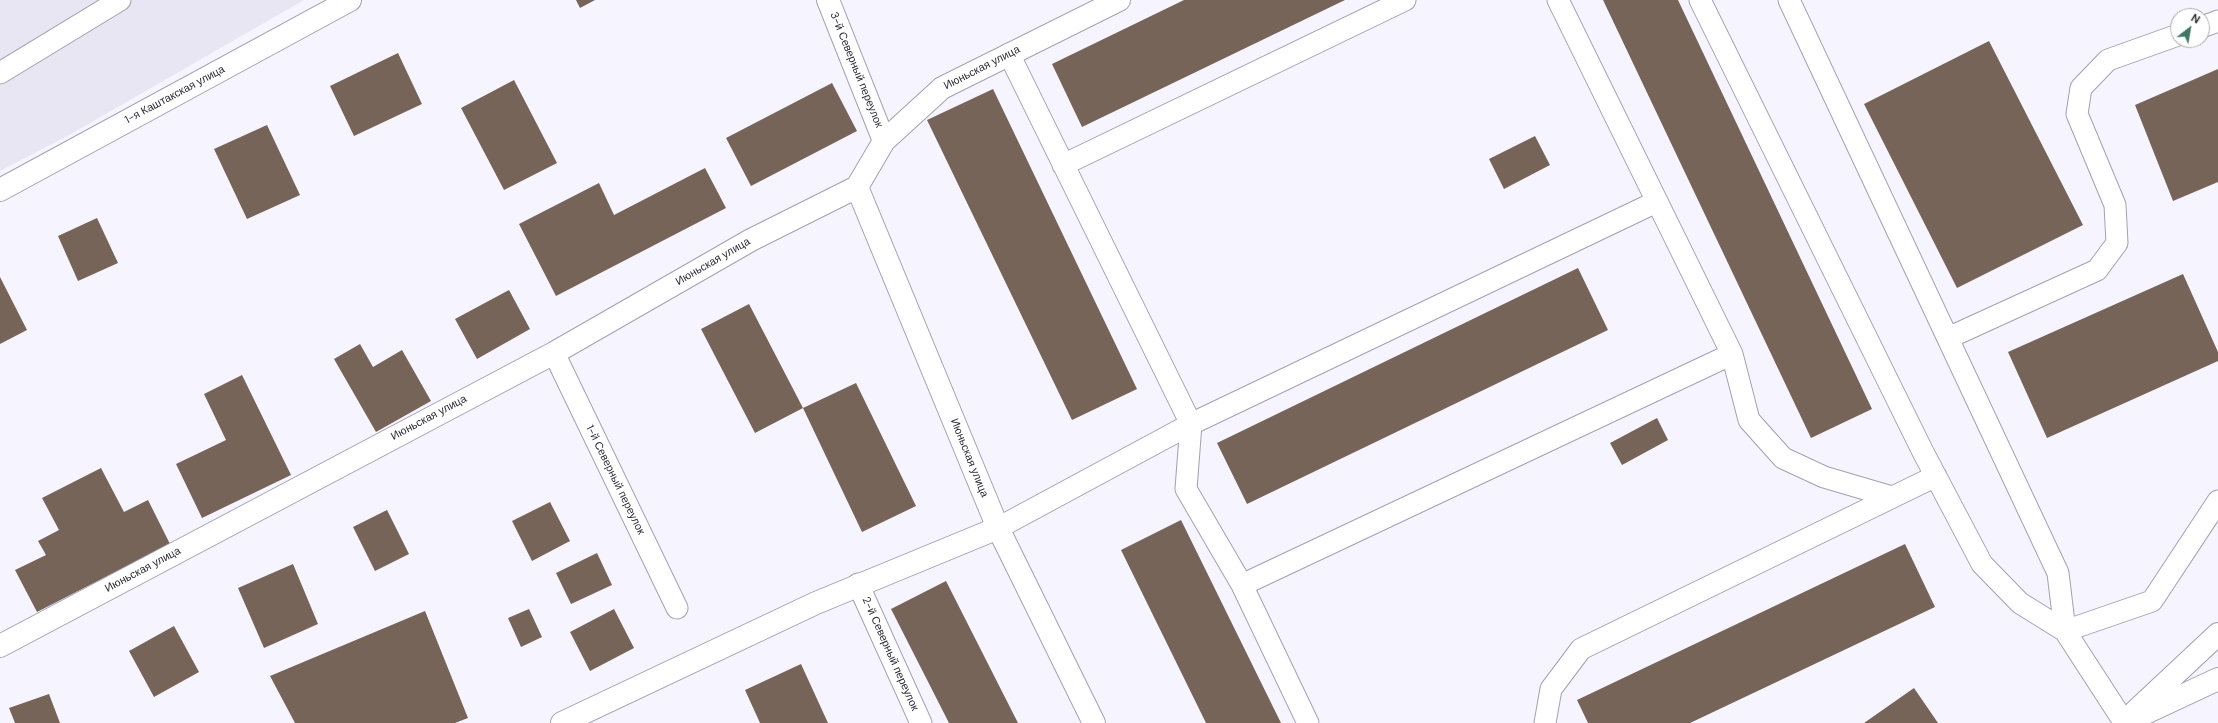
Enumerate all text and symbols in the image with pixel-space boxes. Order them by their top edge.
north arrow [2170,8,2210,48]
street label: 3-й Северный переулок [827,10,885,130]
text: N [2189,11,2203,27]
street label: Июньская улица [942,43,1022,93]
street label: 1-я Каштакская улица [123,63,227,127]
street label: Июньская улица [673,235,753,289]
street label: Июньская улица [389,393,469,443]
street label: Июньская улица [947,417,991,499]
street label: 1-й Северный переулок [583,423,647,537]
street label: Июньская улица [103,545,183,595]
street label: 2-й Северный переулок [859,595,921,713]

